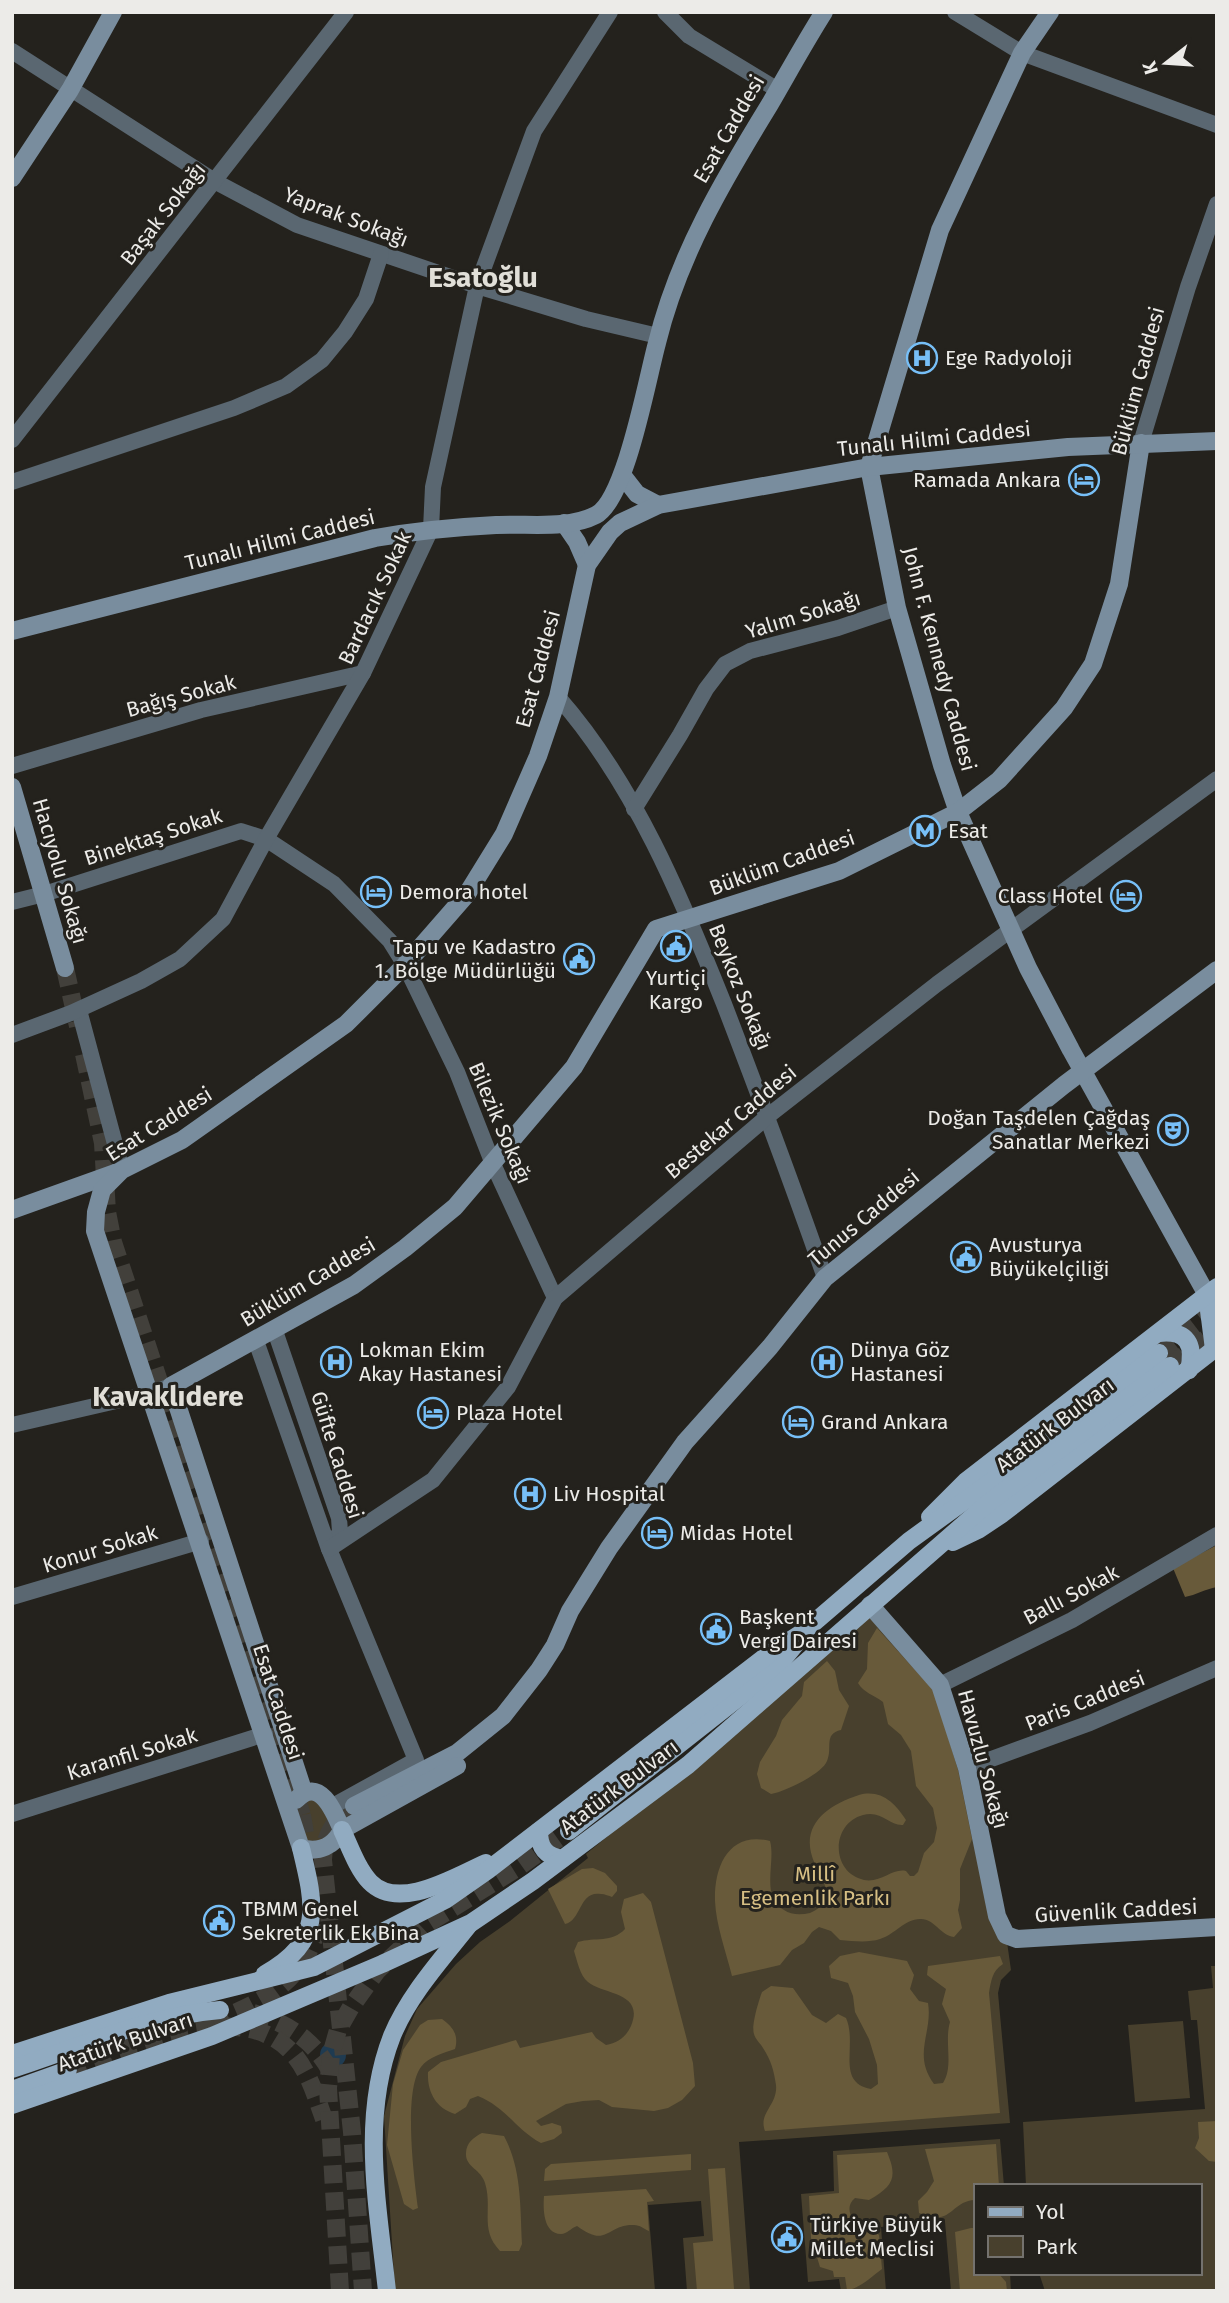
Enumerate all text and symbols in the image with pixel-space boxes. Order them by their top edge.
north arrow [1131,28,1201,98]
text: K [1137,58,1163,77]
street label: Esat Caddesi [688,70,770,188]
street label: Başak Sokağı [115,157,211,271]
street label: Yaprak Sokağı [280,181,412,253]
district label: Esatoğlu [428,261,538,294]
street label: Büklüm Caddesi [1106,304,1170,458]
hospital icon: Ege Radyoloji [905,341,939,375]
place label: Ege Radyoloji [945,345,1073,371]
street label: Tunalı Hilmi Caddesi [836,416,1032,462]
hotel icon: Ramada Ankara [1067,463,1101,497]
place label: Ramada Ankara [913,467,1061,493]
street label: Tunalı Hilmi Caddesi [182,504,378,576]
street label: Bardacık Sokak [333,527,417,669]
street label: John F. Kennedy Caddesi [896,544,982,774]
street label: Yalım Sokağı [742,585,864,645]
street label: Esat Caddesi [510,607,566,731]
street label: Bağış Sokak [123,669,239,723]
street label: Hacıyolu Sokağı [27,795,93,947]
street label: Binektaş Sokak [81,802,226,872]
metro station icon: Esat [908,814,942,848]
place label: Esat [948,818,988,844]
street label: Büklüm Caddesi [706,825,858,901]
hotel icon: Demora hotel [359,875,393,909]
place label: Demora hotel [399,879,528,905]
hotel icon: Class Hotel [1109,879,1143,913]
place label: Class Hotel [998,883,1103,909]
street label: Beykoz Sokağı [703,920,777,1054]
public building icon: Yurtiçi Kargo [659,929,693,963]
place label: Tapu ve Kadastro 1. Bölge Müdürlüğü [375,934,556,984]
public building icon: Tapu ve Kadastro 1. Bölge Müdürlüğü [562,942,596,976]
place label: Yurtiçi Kargo [646,965,706,1015]
street label: Bilezik Sokağı [463,1058,537,1188]
street label: Bestekar Caddesi [660,1059,802,1185]
street label: Esat Caddesi [101,1081,217,1167]
place label: Doğan Taşdelen Çağdaş Sanatlar Merkezi [927,1105,1150,1155]
theatre icon: Doğan Taşdelen Çağdaş Sanatlar Merkezi [1156,1113,1190,1147]
street label: Tunus Caddesi [803,1164,925,1272]
street label: Büklüm Caddesi [236,1231,380,1333]
place label: Avusturya Büyükelçiliği [989,1232,1109,1282]
public building icon: Avusturya Büyükelçiliği [949,1240,983,1274]
place label: Lokman Ekim Akay Hastanesi [359,1337,502,1387]
place label: Dünya Göz Hastanesi [850,1337,949,1387]
hospital icon: Lokman Ekim Akay Hastanesi [319,1345,353,1379]
hospital icon: Dünya Göz Hastanesi [810,1345,844,1379]
street label: Atatürk Bulvarı [991,1372,1119,1478]
district label: Kavaklıdere [92,1380,244,1413]
street label: Güfte Caddesi [305,1388,369,1522]
hotel icon: Plaza Hotel [416,1396,450,1430]
place label: Plaza Hotel [456,1400,563,1426]
hotel icon: Grand Ankara [781,1405,815,1439]
place label: Grand Ankara [821,1409,948,1435]
hospital icon: Liv Hospital [513,1477,547,1511]
place label: Liv Hospital [553,1481,665,1507]
hotel icon: Midas Hotel [640,1516,674,1550]
street label: Konur Sokak [39,1519,161,1579]
place label: Midas Hotel [680,1520,793,1546]
street label: Ballı Sokak [1019,1559,1123,1631]
place label: Başkent Vergi Dairesi [739,1604,857,1654]
public building icon: Başkent Vergi Dairesi [699,1612,733,1646]
street label: Esat Caddesi [247,1641,309,1763]
street label: Paris Caddesi [1021,1665,1149,1737]
street label: Havuzlu Sokağı [952,1686,1014,1832]
street label: Karanfil Sokak [64,1722,201,1786]
street label: Atatürk Bulvarı [555,1734,683,1840]
park label: Millî Egemenlik Parkı [740,1861,890,1911]
street label: Güvenlik Caddesi [1034,1894,1198,1928]
place label: TBMM Genel Sekreterlik Ek Bina [242,1896,420,1946]
public building icon: TBMM Genel Sekreterlik Ek Bina [202,1904,236,1938]
street label: Atatürk Bulvarı [54,2007,196,2077]
legend [974,2184,1201,2275]
text: Yol [1036,2199,1065,2225]
place label: Türkiye Büyük Millet Meclisi [810,2212,943,2262]
public building icon: Türkiye Büyük Millet Meclisi [770,2220,804,2254]
text: Park [1036,2234,1078,2260]

